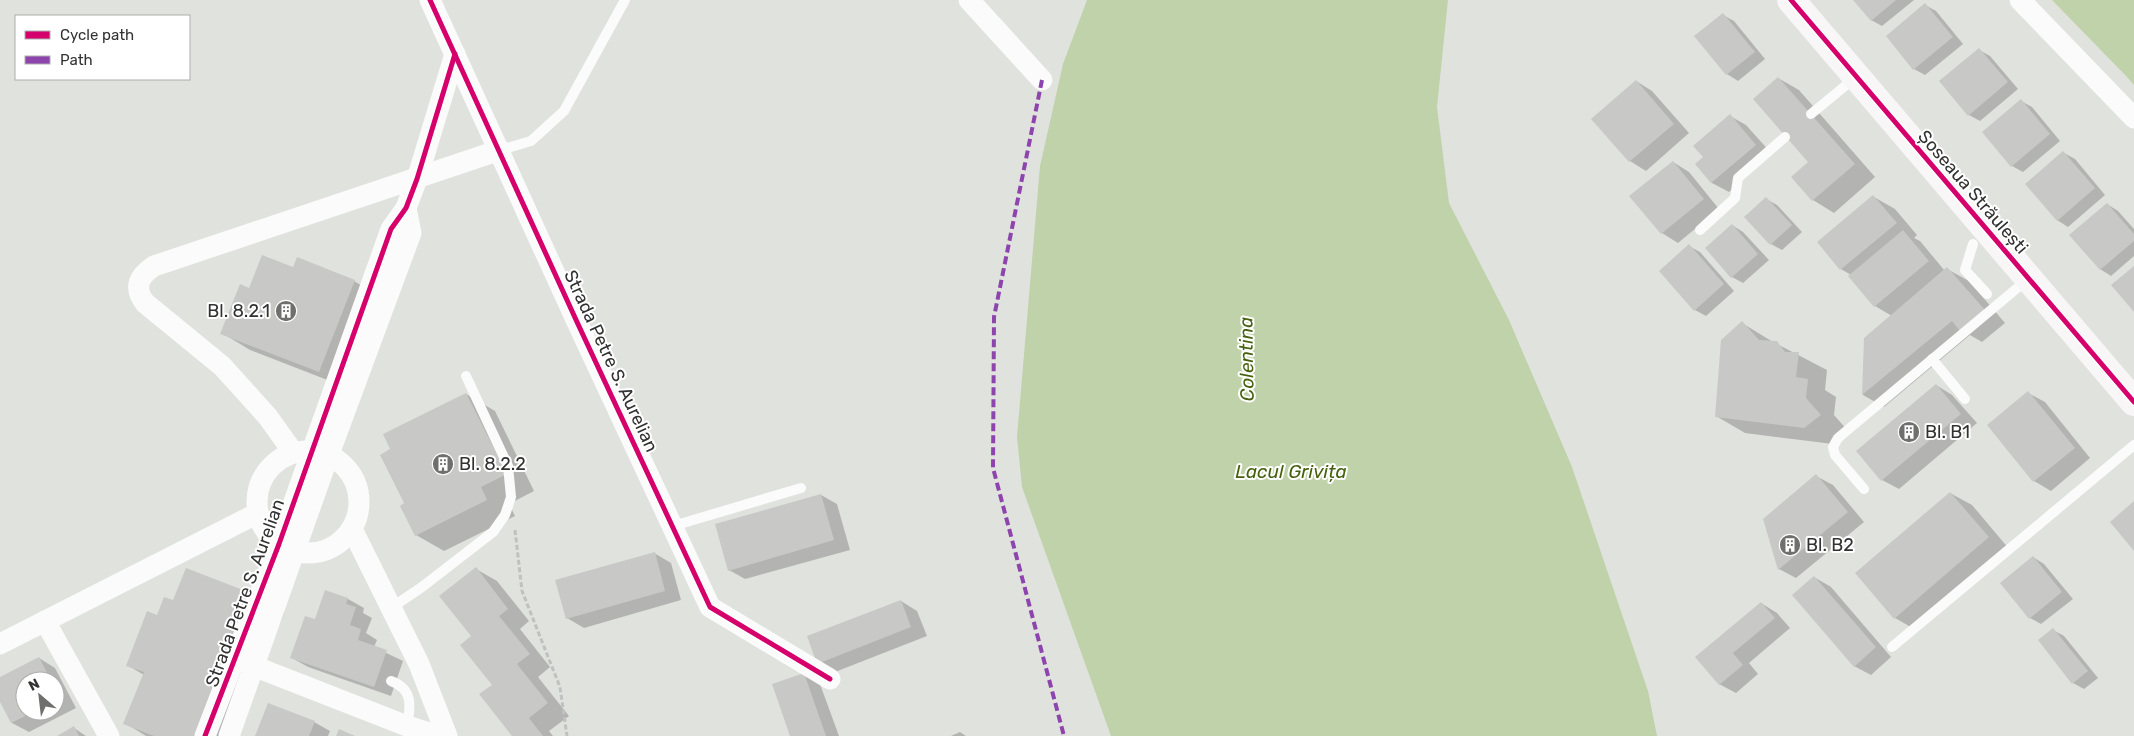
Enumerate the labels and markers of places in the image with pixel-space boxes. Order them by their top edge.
building icon: Bl. 8.2.1 [274,299,298,323]
place label: Bl. 8.2.1 [207,300,270,322]
building icon: Bl. B1 [1897,420,1921,444]
place label: Bl. B1 [1925,421,1970,443]
building icon: Bl. 8.2.2 [431,452,455,476]
place label: Bl. 8.2.2 [459,453,526,475]
building icon: Bl. B2 [1778,533,1802,557]
place label: Bl. B2 [1806,534,1854,556]

